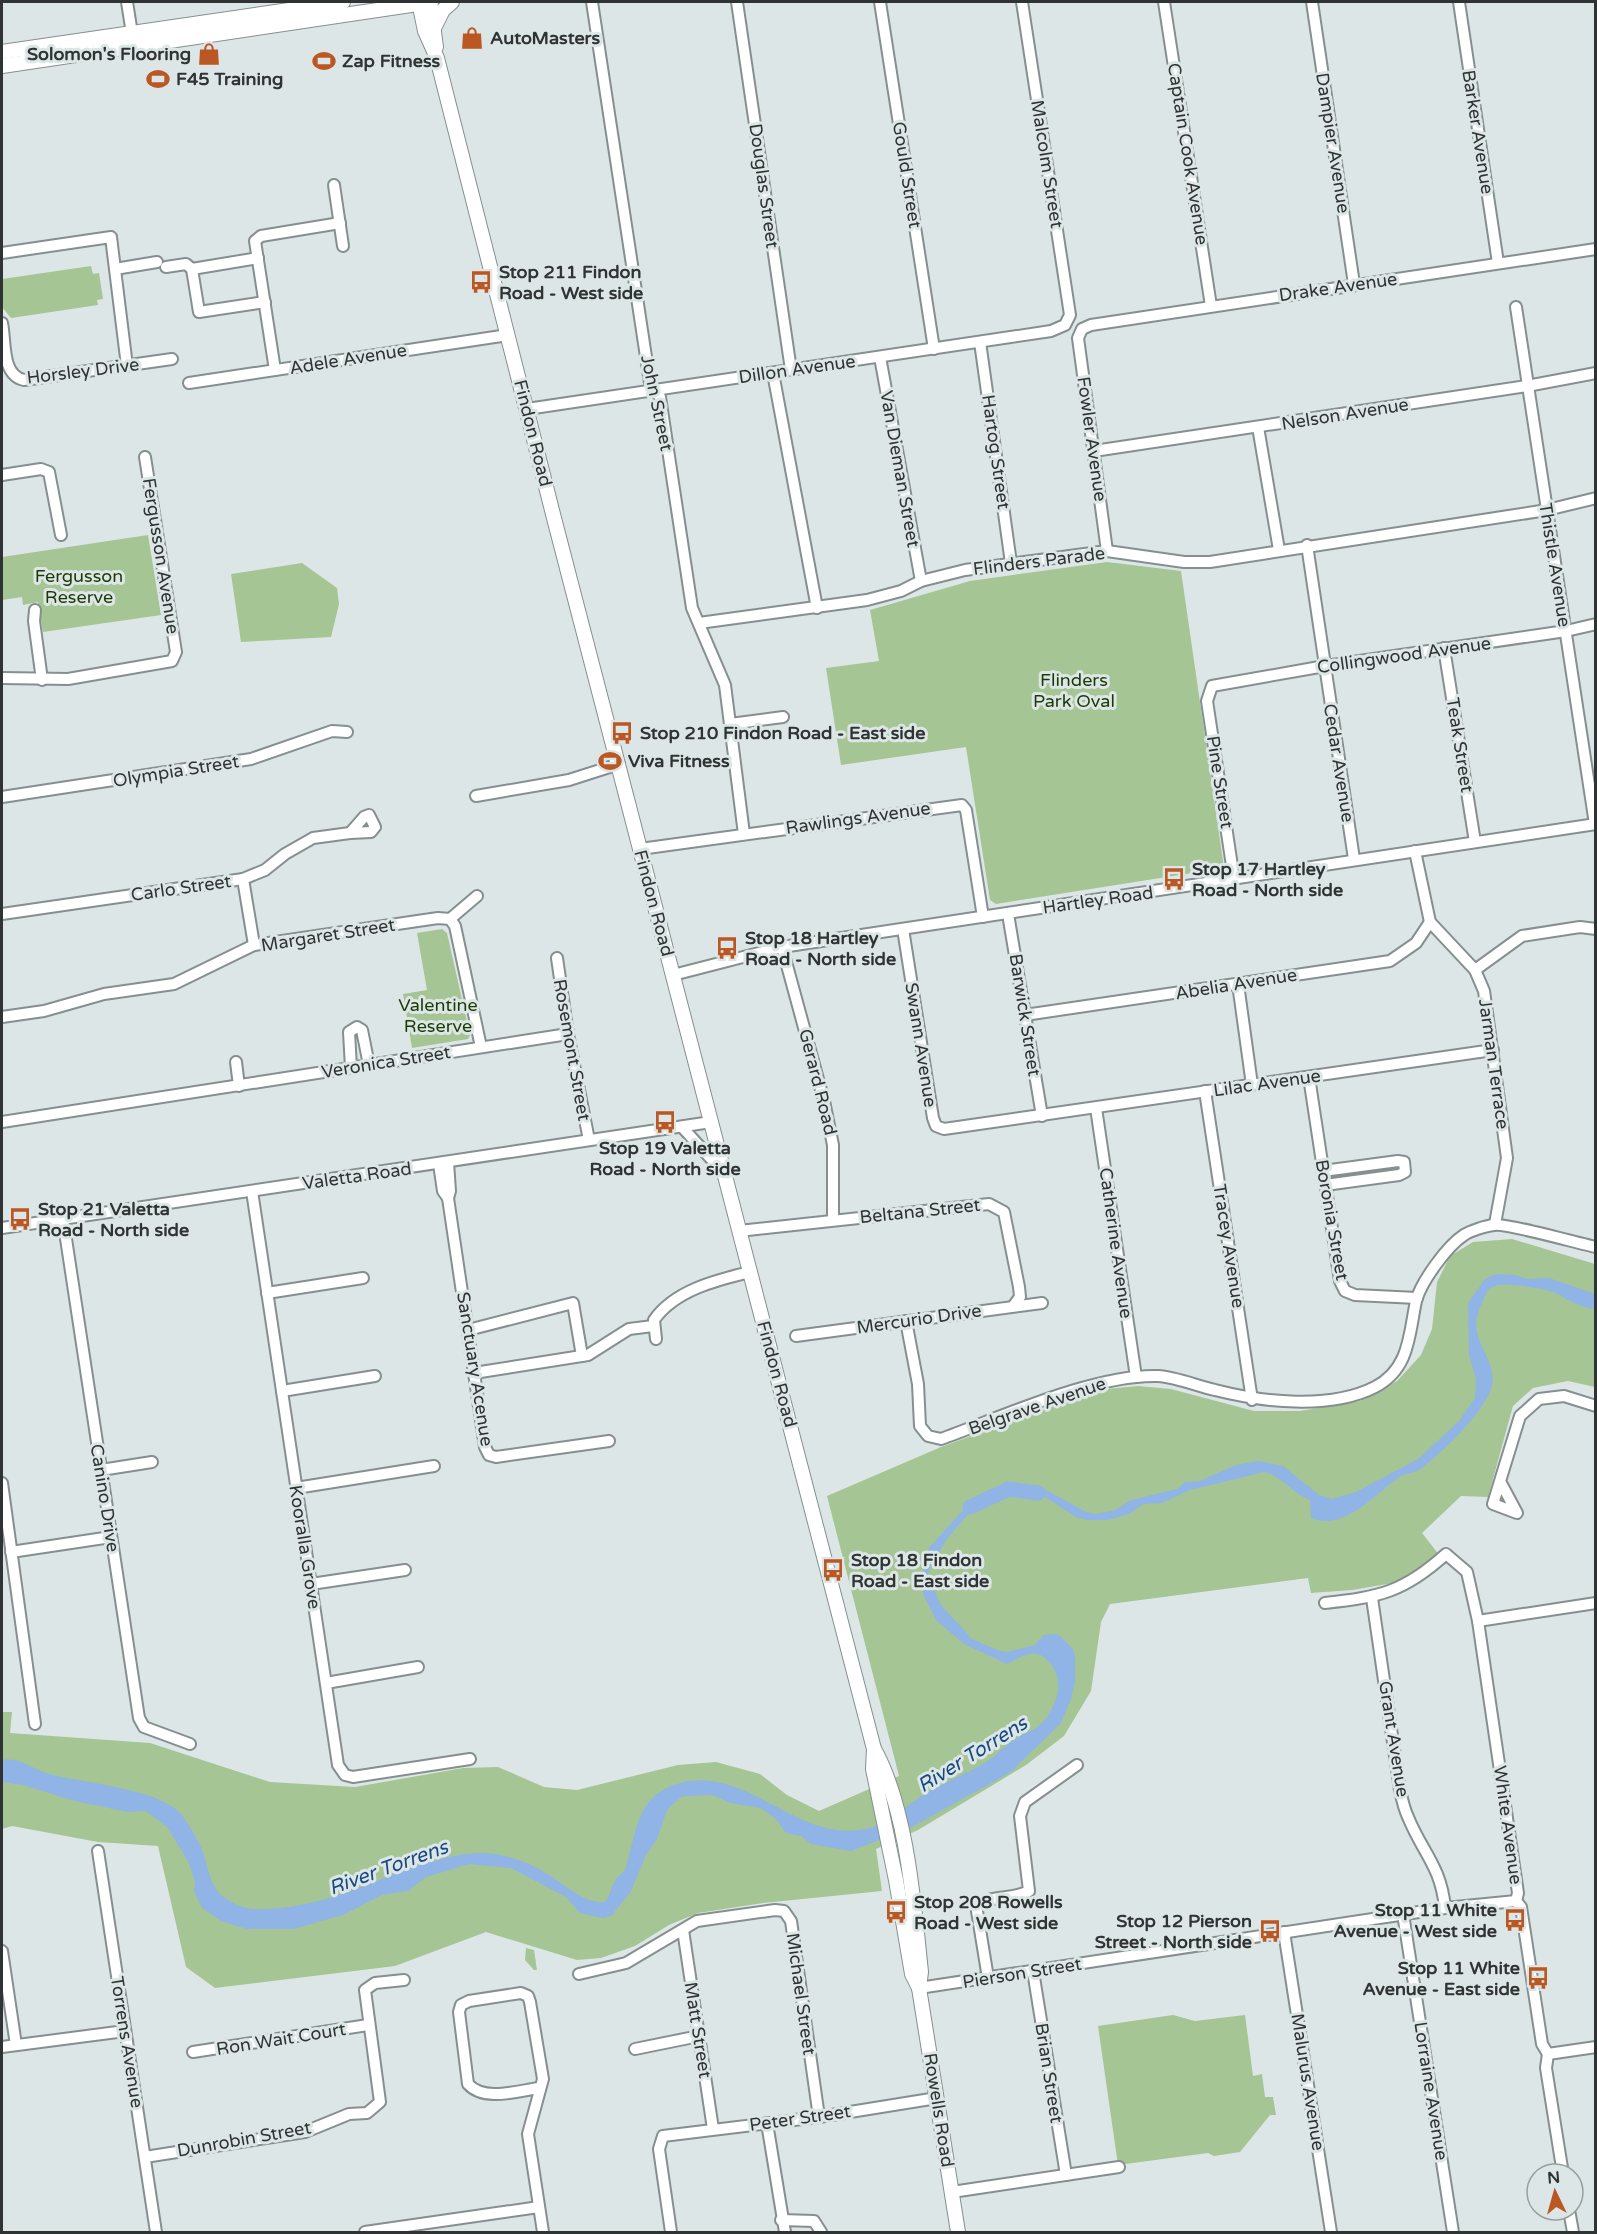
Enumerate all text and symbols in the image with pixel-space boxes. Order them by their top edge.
shop icon: AutoMasters [459,25,485,51]
place label: AutoMasters [490,27,600,49]
shop icon: Solomon's Flooring [196,41,222,67]
place label: Solomon's Flooring [27,43,191,65]
sports icon: Zap Fitness [311,48,337,74]
place label: Zap Fitness [342,50,441,72]
street label: Captain Cook Avenue [1163,61,1213,247]
sports icon: F45 Training [145,66,171,92]
place label: F45 Training [176,68,283,90]
street label: Barker Avenue [1457,68,1499,196]
street label: Dampier Avenue [1311,71,1355,215]
street label: Malcolm Street [1026,98,1068,230]
street label: Gould Street [888,120,926,230]
street label: Douglas Street [744,122,784,250]
place label: Stop 211 Findon Road - West side [499,261,643,304]
street label: Drake Avenue [1277,268,1399,306]
bus stop icon: Stop 211 Findon Road - West side [468,269,494,295]
street label: Adele Avenue [288,339,408,379]
street label: Dillon Avenue [737,350,857,388]
street label: Horsley Drive [26,353,140,389]
street label: John Street [636,353,678,453]
street label: Fowler Avenue [1072,375,1112,503]
street label: Findon Road [509,377,557,489]
street label: Van Dieman Street [875,389,925,549]
street label: Hartog Street [977,393,1015,511]
street label: Nelson Avenue [1280,393,1410,435]
street label: Fergusson Avenue [138,476,184,636]
street label: Thistle Avenue [1534,501,1576,629]
street label: Flinders Parade [972,542,1106,580]
park label: Fergusson Reserve [35,565,123,608]
street label: Collingwood Avenue [1316,632,1492,678]
park label: Flinders Park Oval [1033,669,1115,712]
street label: Teak Street [1442,696,1478,794]
street label: Cedar Avenue [1319,702,1359,824]
bus stop icon: Stop 210 Findon Road - East side [609,720,635,746]
place label: Stop 210 Findon Road - East side [640,722,925,744]
street label: Pine Street [1202,734,1238,830]
sports icon: Viva Fitness [597,748,623,774]
street label: Olympia Street [111,750,241,792]
place label: Viva Fitness [628,750,730,772]
street label: Rawlings Avenue [784,797,932,839]
street label: Findon Road [629,847,679,959]
place label: Stop 17 Hartley Road - North side [1192,858,1343,901]
bus stop icon: Stop 17 Hartley Road - North side [1161,866,1187,892]
street label: Carlo Street [129,870,233,906]
street label: Hartley Road [1041,881,1155,919]
street label: Margaret Street [259,914,397,956]
place label: Stop 18 Hartley Road - North side [745,927,896,970]
bus stop icon: Stop 18 Hartley Road - North side [714,935,740,961]
street label: Barwick Street [1004,952,1046,1078]
street label: Abelia Avenue [1174,964,1298,1004]
street label: Rosemont Street [549,977,595,1123]
street label: Swann Avenue [900,981,942,1109]
park label: Valentine Reserve [398,994,478,1037]
street label: Jarman Terrace [1474,997,1514,1131]
street label: Gerard Road [794,1027,842,1137]
street label: Veronica Street [320,1041,452,1083]
street label: Lilac Avenue [1212,1065,1322,1101]
bus stop icon: Stop 19 Valetta Road - North side [652,1109,678,1135]
place label: Stop 19 Valetta Road - North side [589,1137,741,1180]
street label: Valetta Road [301,1157,413,1195]
street label: Boronia Street [1311,1158,1353,1282]
street label: Catherine Avenue [1095,1166,1137,1320]
street label: Tracey Avenue [1208,1182,1250,1310]
street label: Beltana Street [859,1194,982,1228]
place label: Stop 21 Valetta Road - North side [38,1198,189,1241]
bus stop icon: Stop 21 Valetta Road - North side [7,1206,33,1232]
street label: Sanctuary Acenue [452,1290,498,1448]
street label: Mercurio Drive [855,1299,983,1339]
street label: Findon Road [752,1318,802,1430]
street label: Belgrave Avenue [965,1372,1109,1440]
street label: Canino Drive [86,1442,124,1554]
street label: Kooralla Grove [284,1483,326,1611]
place label: Stop 18 Findon Road - East side [851,1549,989,1592]
bus stop icon: Stop 18 Findon Road - East side [820,1557,846,1583]
street label: Grant Avenue [1374,1679,1414,1799]
water label: River Torrens [913,1711,1033,1798]
street label: White Avenue [1489,1764,1527,1886]
water label: River Torrens [325,1835,453,1901]
place label: Stop 208 Rowells Road - West side [914,1891,1063,1934]
bus stop icon: Stop 208 Rowells Road - West side [883,1899,909,1925]
place label: Stop 11 White Avenue - West side [1334,1899,1497,1942]
bus stop icon: Stop 11 White Avenue - West side [1502,1907,1528,1933]
place label: Stop 12 Pierson Street - North side [1095,1910,1252,1953]
bus stop icon: Stop 12 Pierson Street - North side [1257,1918,1283,1944]
street label: Michael Street [782,1931,820,2057]
street label: Pierson Street [961,1953,1083,1993]
place label: Stop 11 White Avenue - East side [1363,1957,1520,2000]
bus stop icon: Stop 11 White Avenue - East side [1525,1965,1551,1991]
street label: Torrens Avenue [106,1975,148,2109]
street label: Matt Street [680,1980,716,2080]
street label: Malurus Avenue [1286,2012,1330,2152]
street label: Ron Wait Court [215,2018,347,2060]
street label: Lorraine Avenue [1409,2020,1453,2162]
street label: Brian Street [1030,2021,1068,2125]
street label: Rowells Road [919,2051,959,2169]
street label: Peter Street [748,2100,852,2136]
street label: Dunrobin Street [175,2116,313,2162]
north arrow [1525,2162,1585,2222]
text: N [1547,2168,1561,2189]

